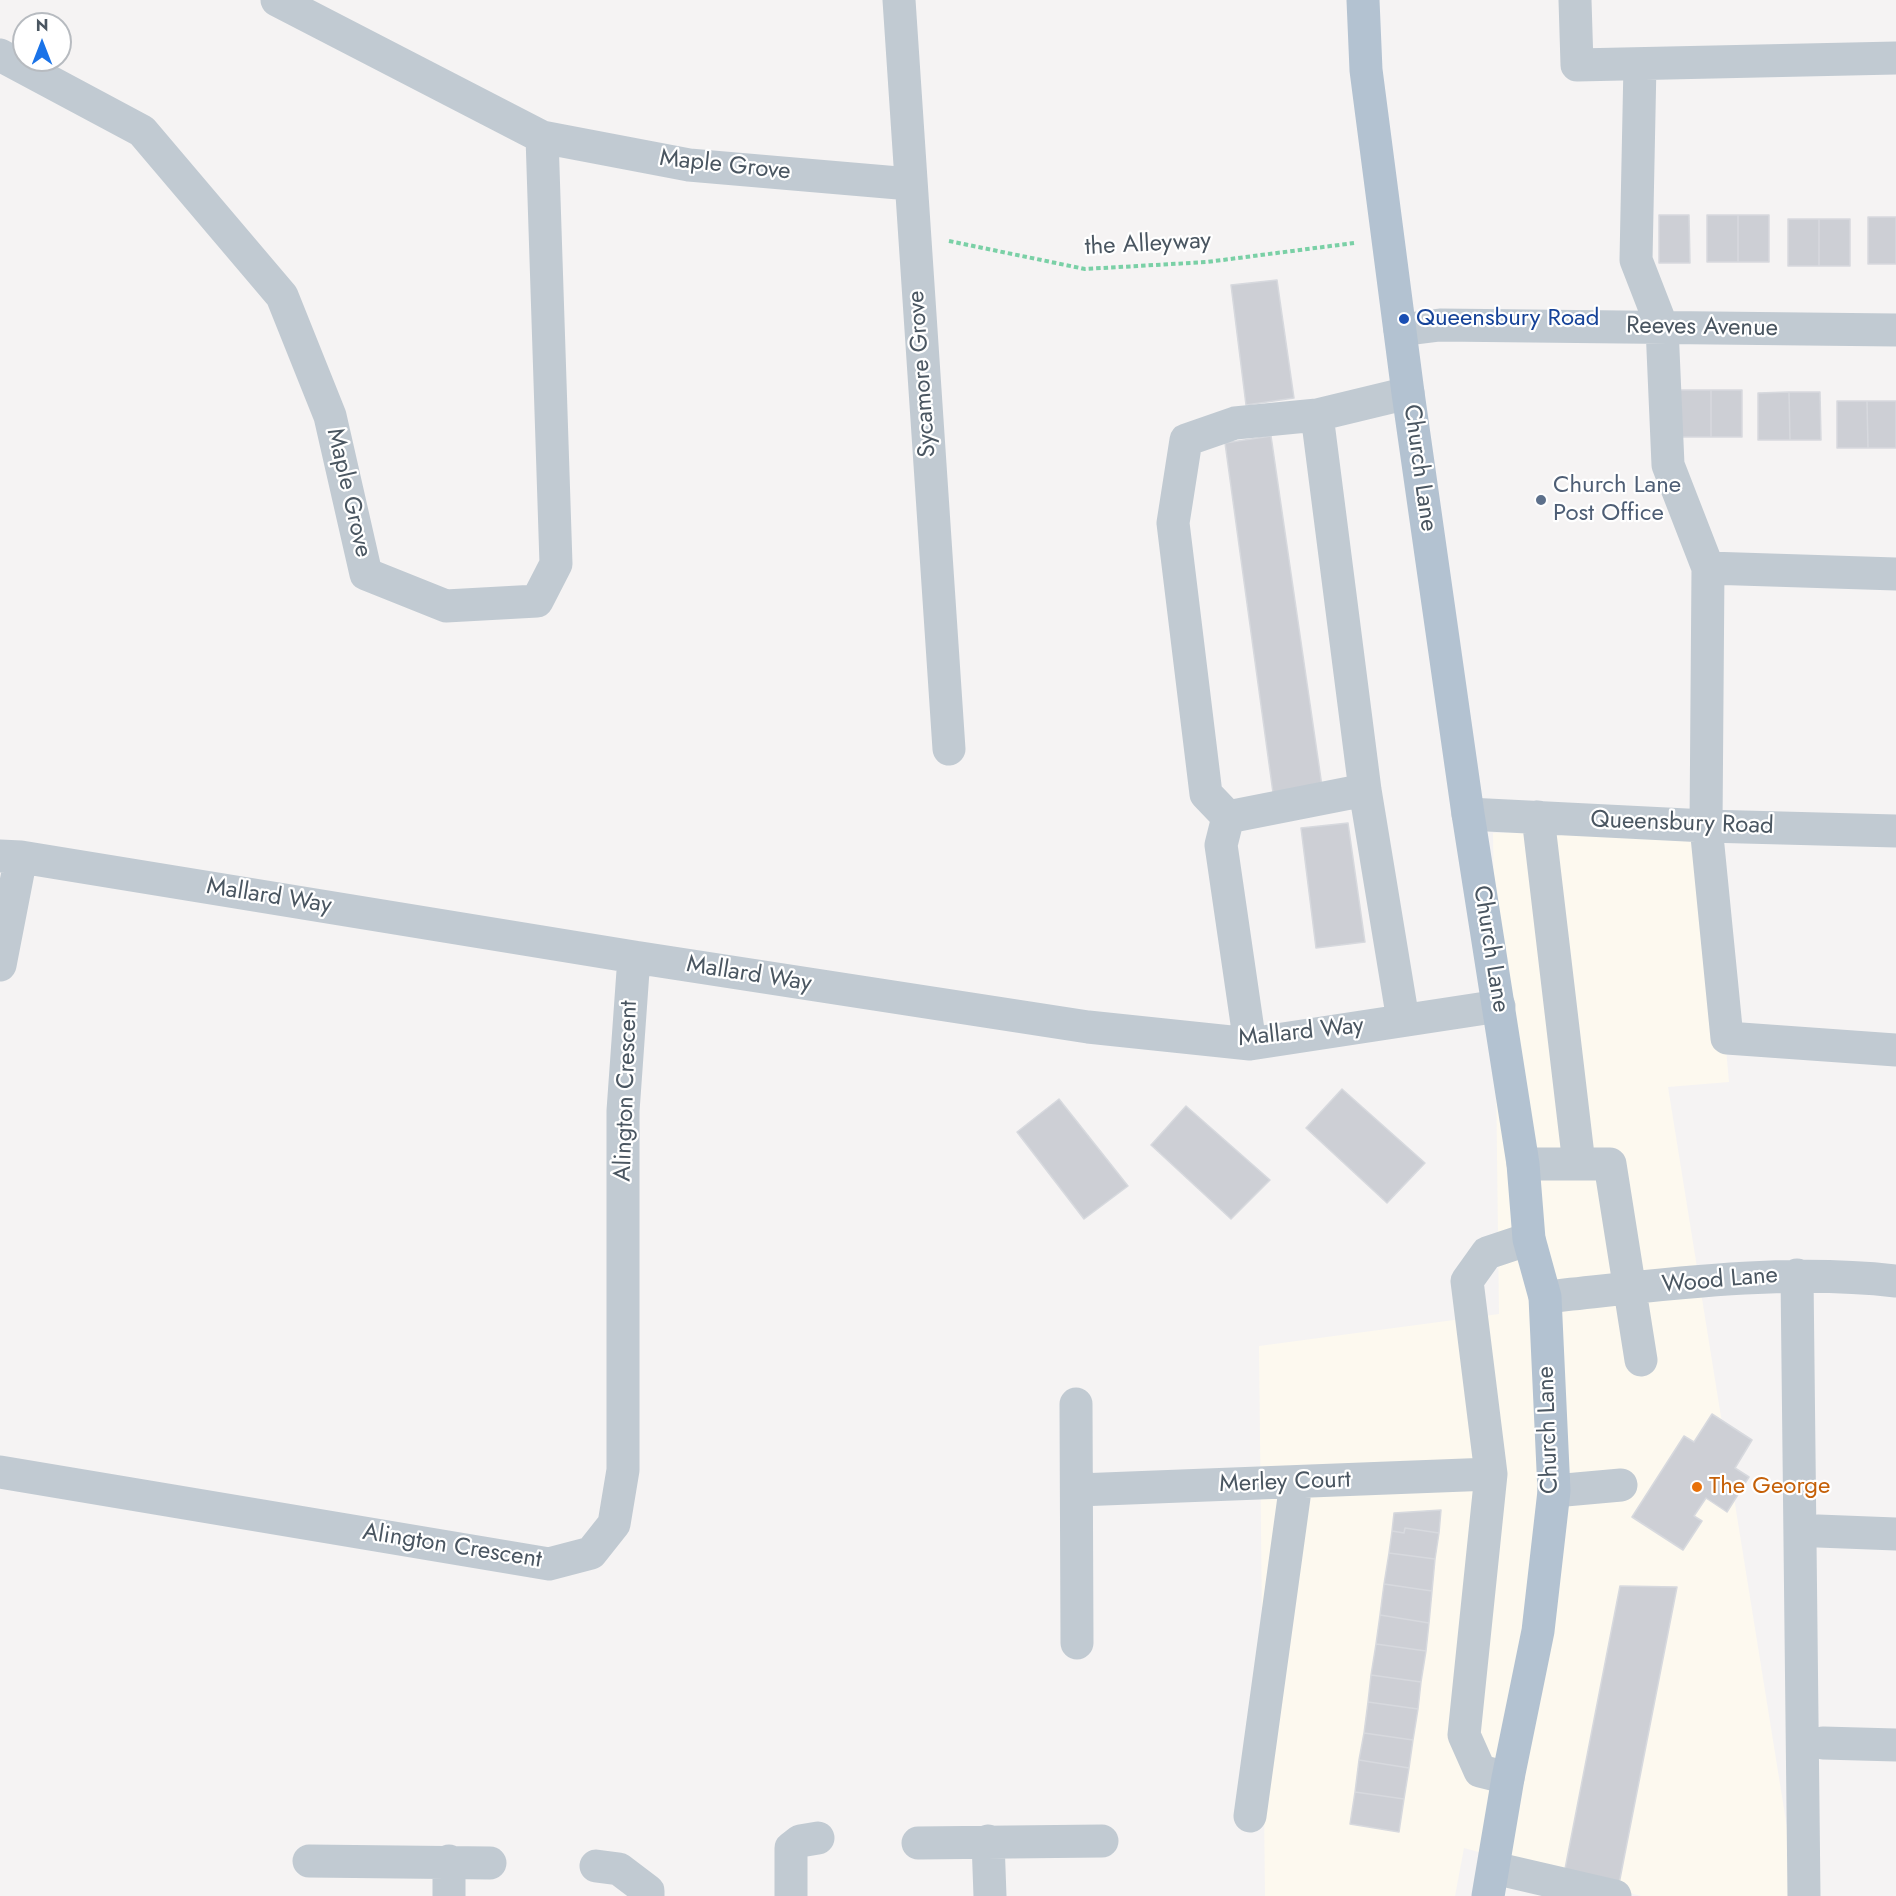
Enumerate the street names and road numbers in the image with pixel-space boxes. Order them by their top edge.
street label: Maple Grove [658,145,792,187]
street label: the Alleyway [1084,227,1212,263]
street label: Sycamore Grove [903,289,943,459]
street label: Reeves Avenue [1626,312,1778,344]
street label: Church Lane [1396,403,1442,533]
street label: Maple Grove [319,426,377,560]
street label: Queensbury Road [1590,806,1774,842]
street label: Mallard Way [205,873,333,921]
street label: Church Lane [1466,883,1514,1015]
street label: Mallard Way [685,951,813,999]
street label: Alington Crescent [609,1000,645,1182]
street label: Mallard Way [1237,1012,1365,1054]
street label: Wood Lane [1661,1262,1779,1300]
street label: Church Lane [1532,1365,1566,1495]
street label: Merley Court [1219,1466,1351,1500]
street label: Alington Crescent [360,1519,544,1575]

